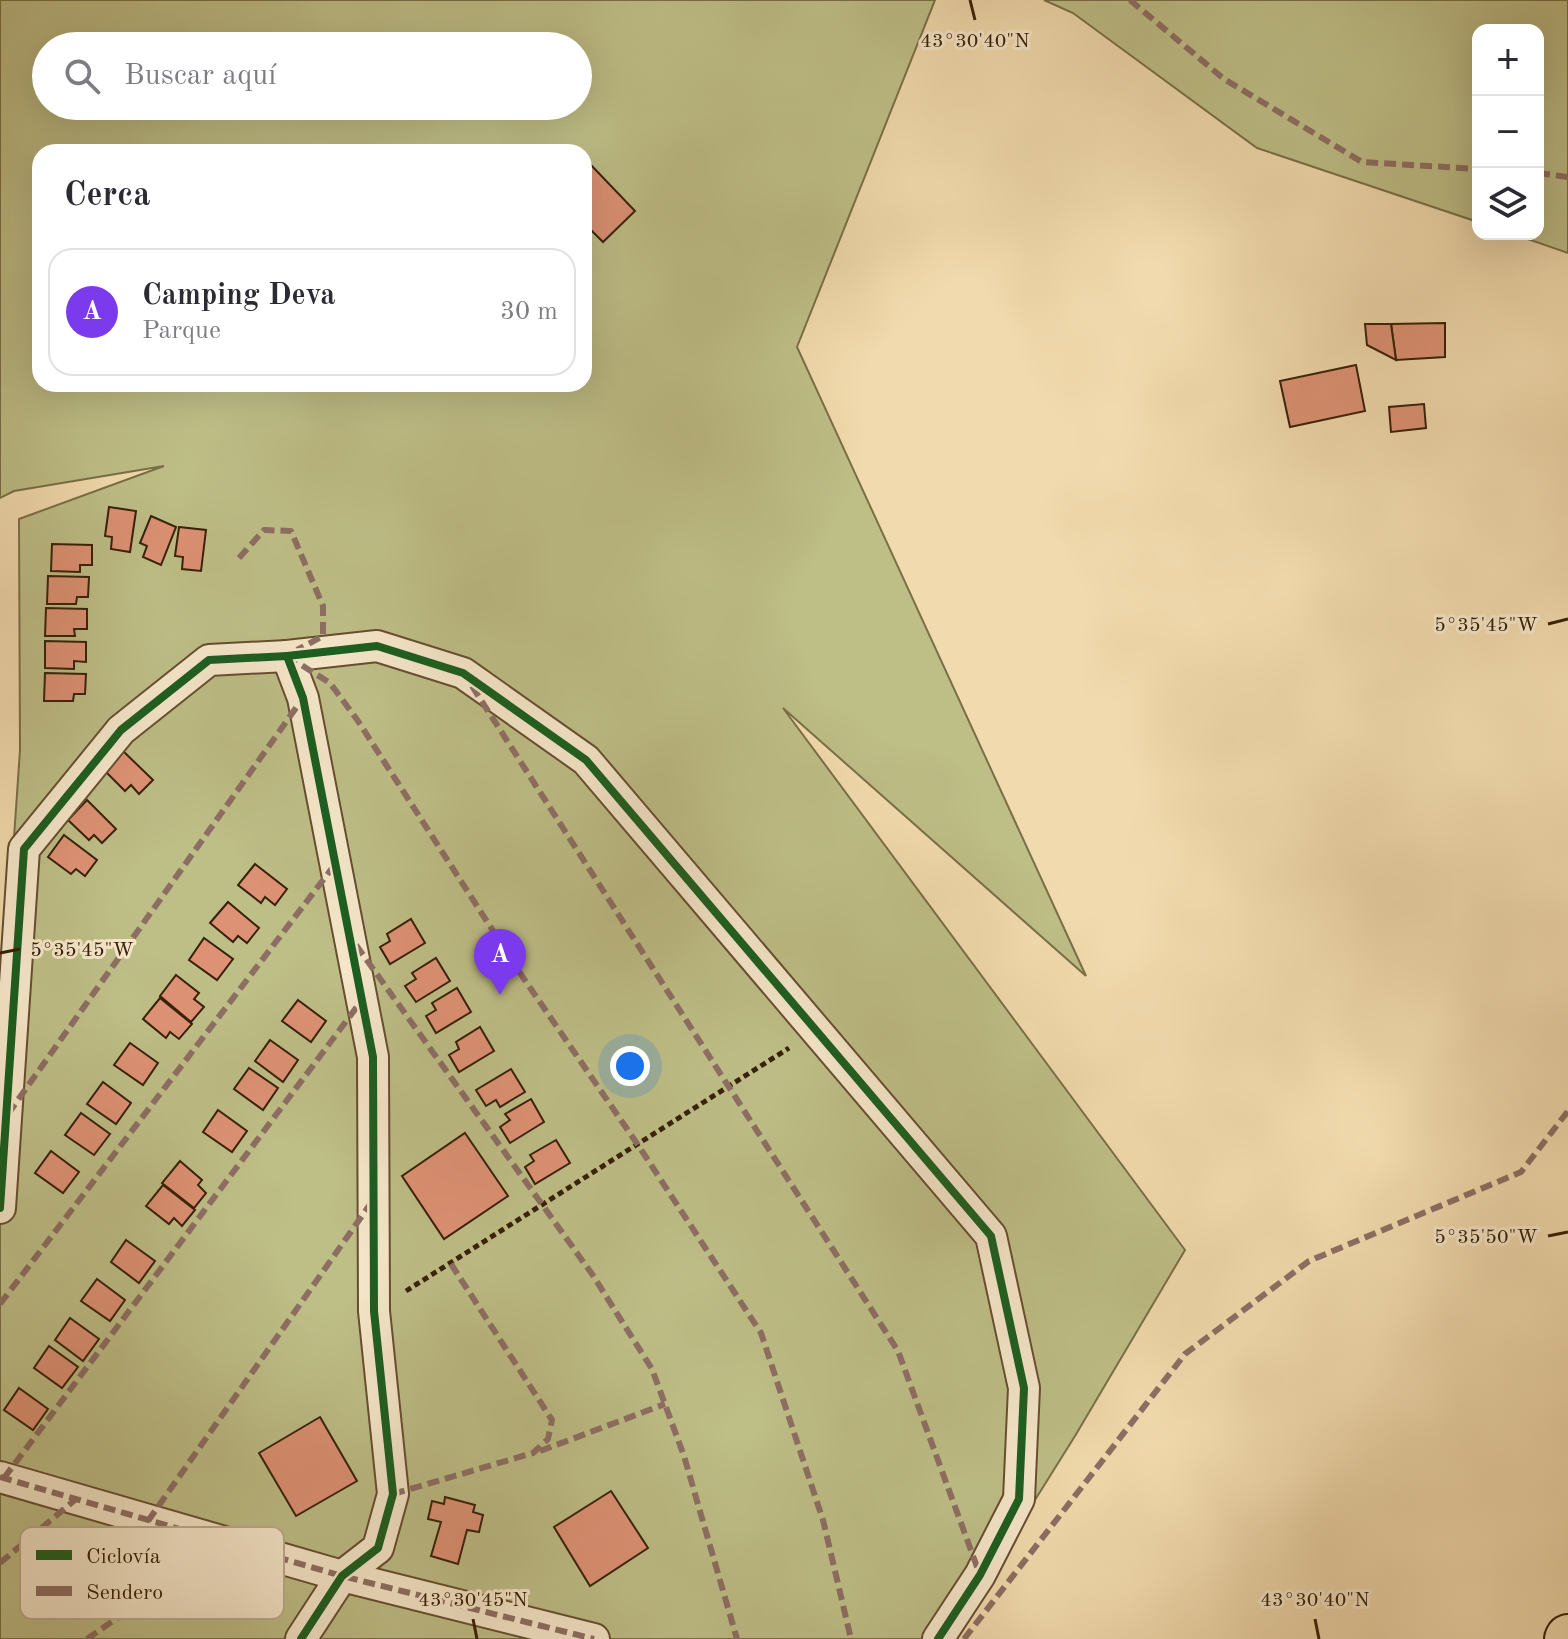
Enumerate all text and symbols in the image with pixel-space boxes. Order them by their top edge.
map controls [1472,24,1544,240]
button: + [1472,24,1544,96]
search box [32,32,592,120]
text: 43°30'40"N [920,32,1030,52]
icon: search [60,54,104,98]
text: Buscar aquí [124,61,276,91]
button: − [1472,96,1544,168]
button: layers [1472,168,1544,240]
text: Cerca [64,179,150,213]
text: Camping Deva [142,281,336,311]
text: A [82,299,102,325]
text: 30 m [500,299,558,325]
text: Parque [142,318,221,344]
text: 5°35'45"W [1434,616,1538,636]
pin: A [474,929,526,995]
text: 5°35'45"W [30,941,134,961]
your location [610,1046,650,1086]
text: 5°35'50"W [1434,1228,1538,1248]
legend [20,1527,284,1619]
text: Ciclovía [86,1546,161,1568]
text: Sendero [86,1582,163,1604]
text: 43°30'45"N [418,1591,528,1611]
text: 43°30'40"N [1260,1591,1370,1611]

